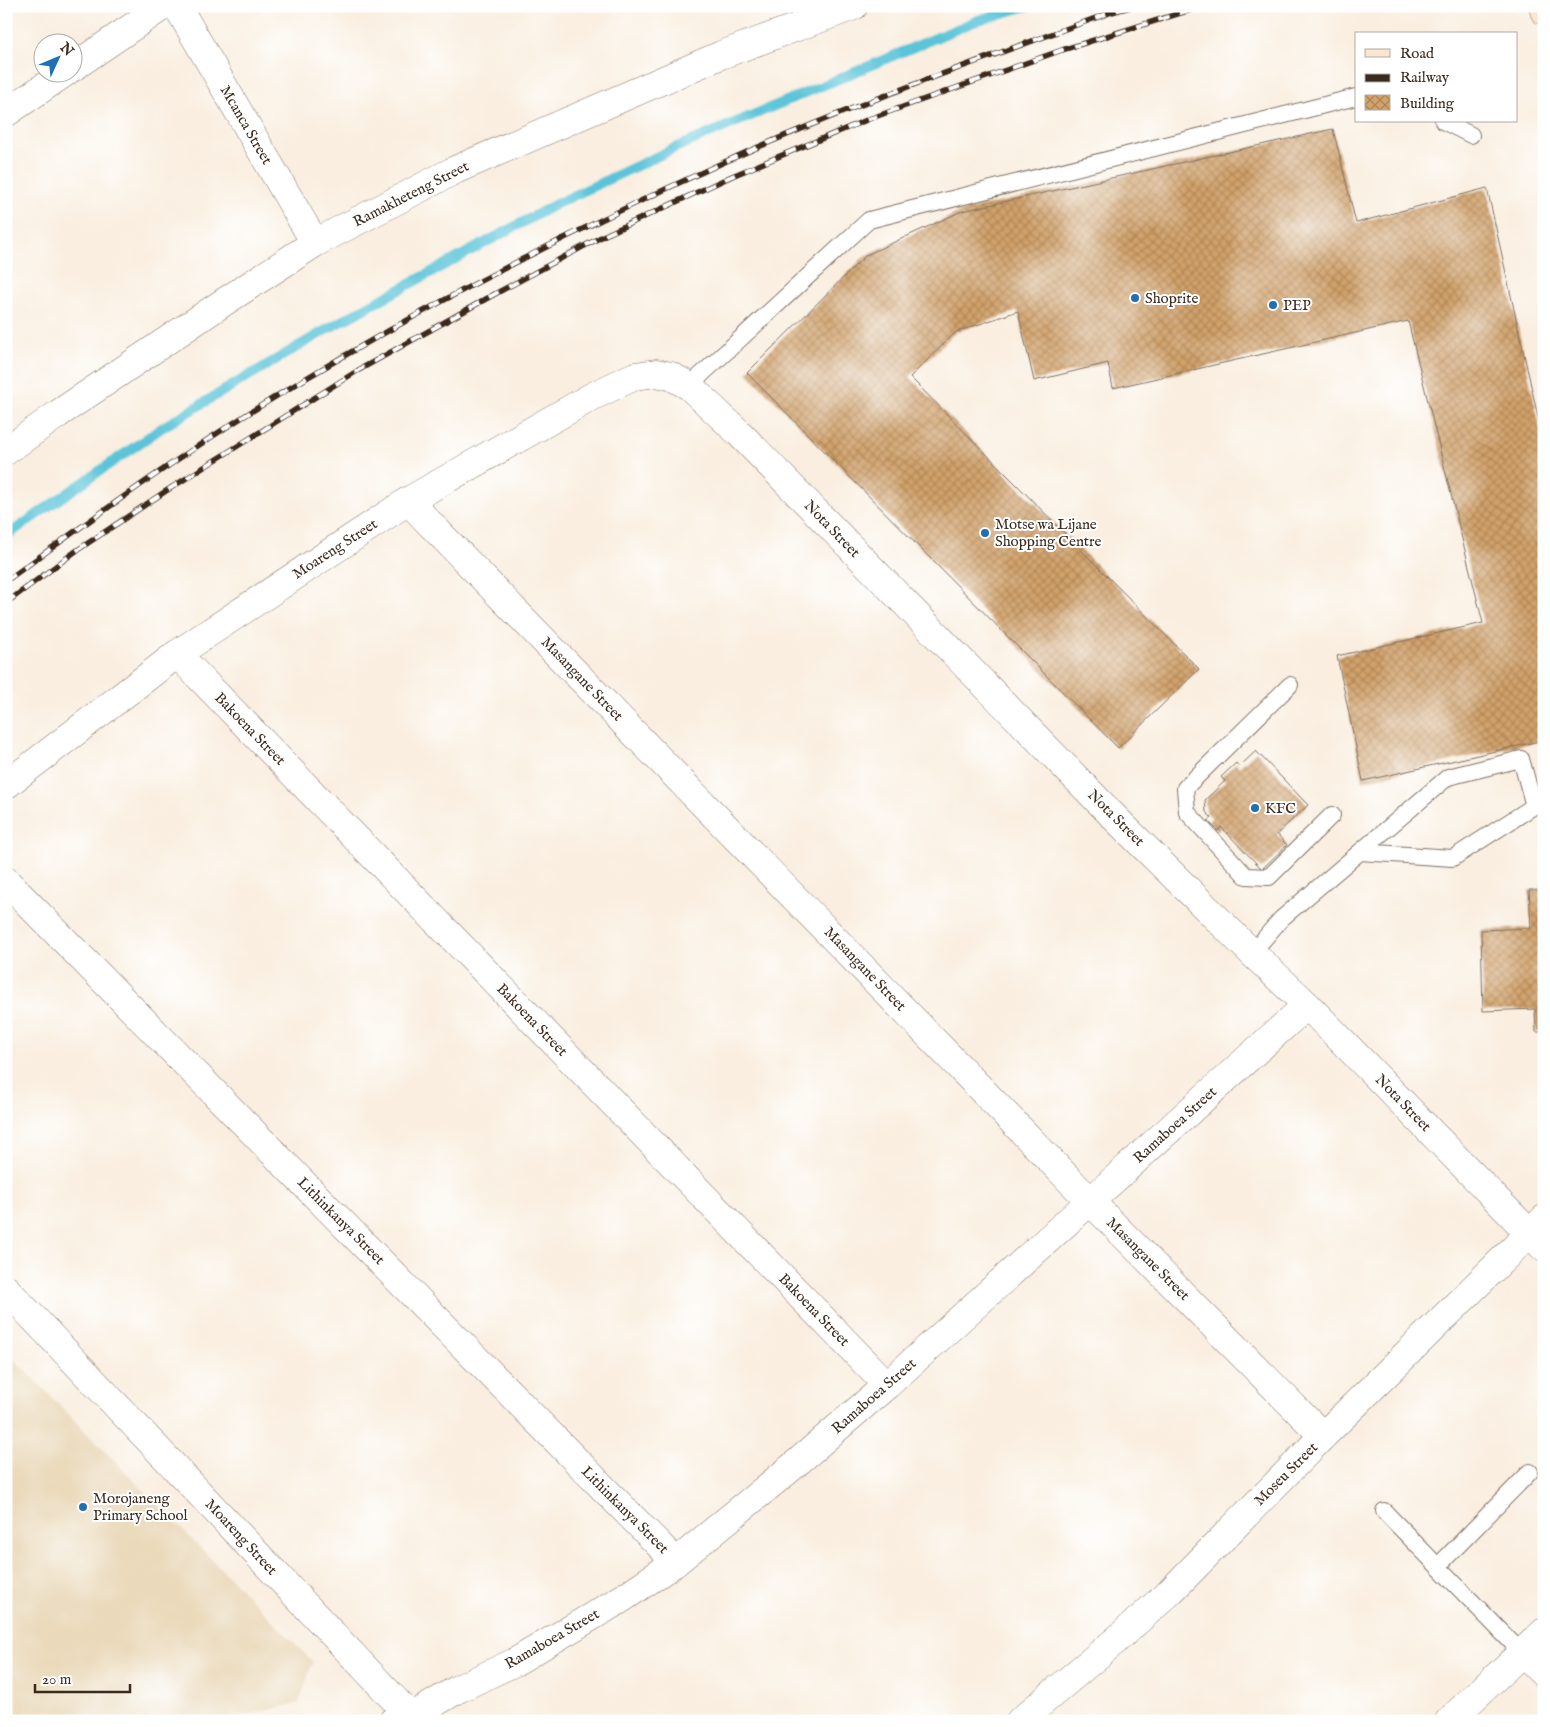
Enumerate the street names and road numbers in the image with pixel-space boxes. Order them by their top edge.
street label: Mcanca Street [216,82,276,168]
street label: Ramakheteng Street [350,157,472,231]
street label: Nota Street [800,496,864,562]
street label: Moareng Street [289,514,381,584]
street label: Masangane Street [537,633,627,725]
street label: Bakoena Street [210,688,290,770]
street label: Nota Street [1084,786,1148,850]
street label: Masangane Street [820,923,910,1015]
street label: Bakoena Street [492,979,572,1061]
street label: Nota Street [1371,1070,1435,1136]
street label: Ramaboea Street [1129,1083,1221,1167]
street label: Lithinkanya Street [293,1173,389,1269]
street label: Masangane Street [1102,1213,1194,1305]
street label: Bakoena Street [774,1269,854,1351]
street label: Ramaboea Street [828,1354,920,1438]
street label: Moseu Street [1250,1438,1322,1510]
street label: Lithinkanya Street [577,1462,673,1558]
street label: Moareng Street [201,1495,281,1579]
street label: Ramaboea Street [501,1604,603,1674]

